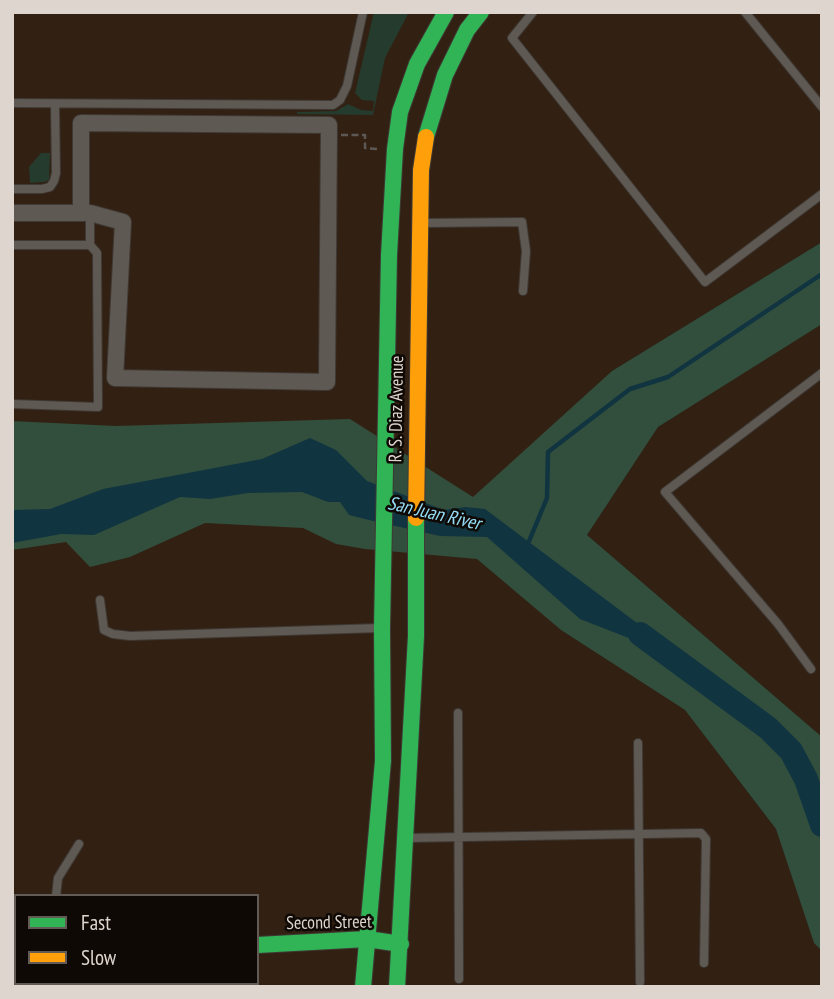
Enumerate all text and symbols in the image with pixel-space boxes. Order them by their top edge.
street label: R. S. Diaz Avenue [385,355,409,463]
water label: San Juan River [385,492,483,536]
legend [14,894,259,985]
text: Fast [81,909,111,936]
street label: Second Street [286,911,372,935]
text: Slow [81,944,116,971]

